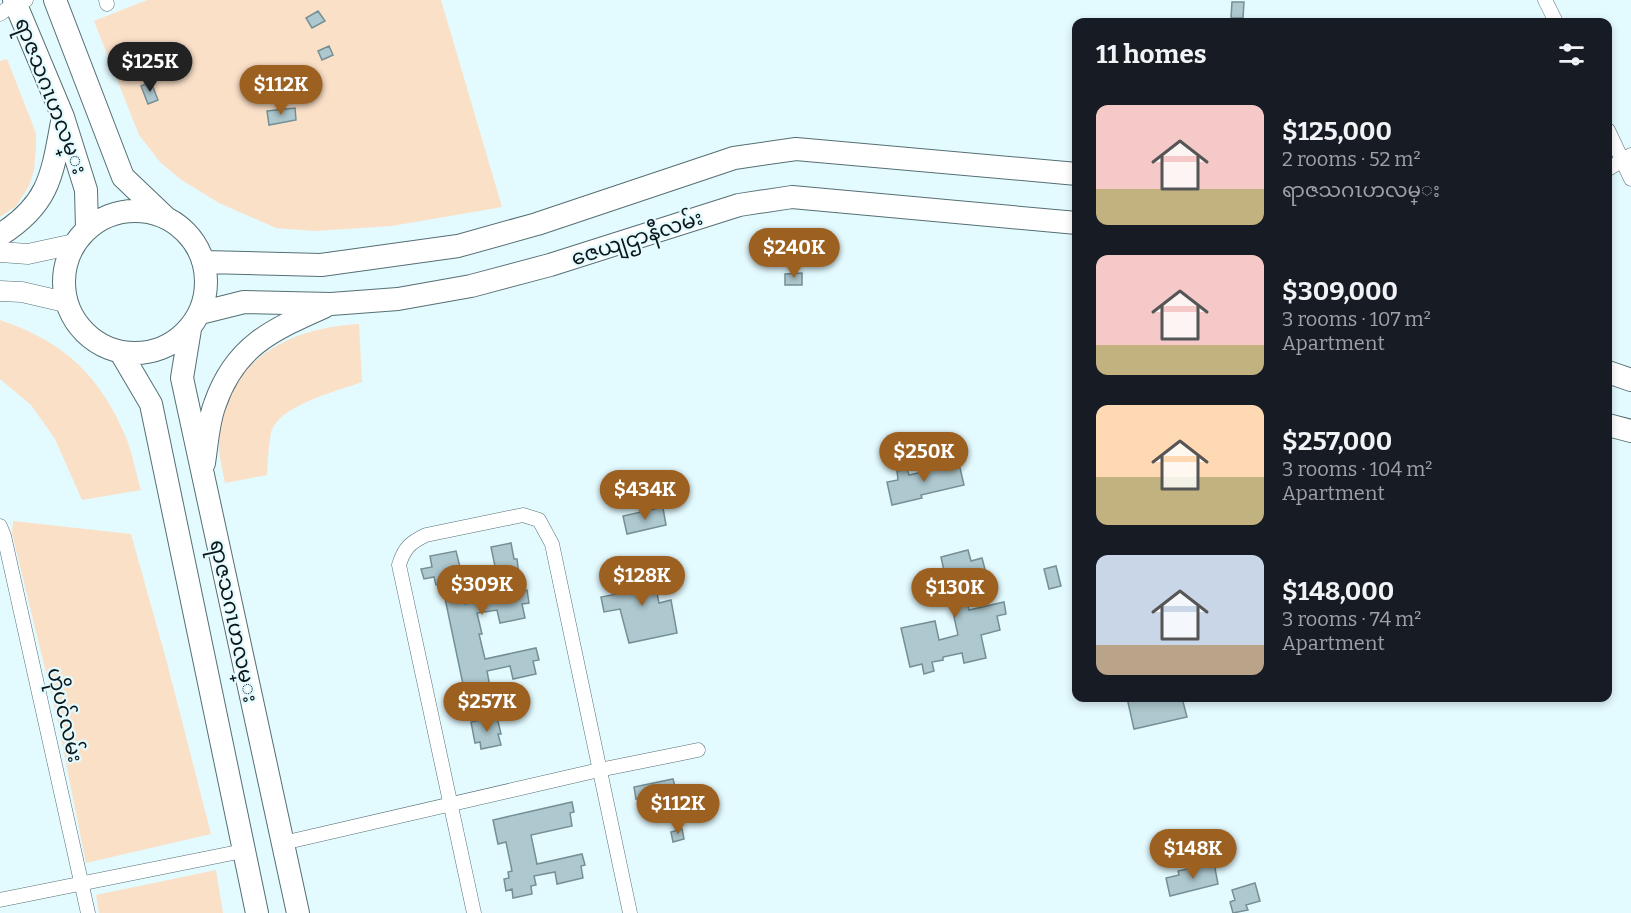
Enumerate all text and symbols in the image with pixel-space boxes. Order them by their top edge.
street label: ရာဇသဂၤဟလမ္း [5,14,93,179]
icon: filters [1555,38,1588,71]
text: 11 homes [1096,39,1207,70]
pin: $125K [108,42,192,93]
text: $125K [121,49,179,73]
pin: $112K [239,65,323,116]
text: $112K [254,72,308,96]
text: $125,000 [1282,116,1392,147]
icon: home [1144,129,1216,201]
text: 2 rooms · 52 m² [1282,147,1421,171]
text: ရာဇသဂၤဟလမ္း [1282,178,1440,202]
street label: ဇေယျဌာနီလမ်း [567,202,708,276]
pin: $240K [752,228,836,279]
text: $240K [763,235,825,259]
text: $309,000 [1282,276,1398,307]
icon: home [1144,279,1216,351]
text: 3 rooms · 107 m² [1282,307,1431,331]
text: Apartment [1282,331,1385,355]
text: $257,000 [1282,426,1392,457]
icon: home [1144,429,1216,501]
pin: $250K [882,432,966,483]
text: $250K [893,439,955,463]
text: 3 rooms · 104 m² [1282,457,1432,481]
pin: $434K [603,470,687,521]
text: $434K [614,477,676,501]
text: Apartment [1282,481,1385,505]
street label: ရာဇသဂၤဟလမ္း [200,537,264,706]
pin: $128K [600,556,684,607]
text: $128K [613,563,671,587]
pin: $309K [440,565,524,616]
pin: $130K [913,568,997,619]
text: $309K [451,572,513,596]
text: $130K [925,575,985,599]
text: $148,000 [1282,576,1394,607]
icon: home [1144,579,1216,651]
text: 3 rooms · 74 m² [1282,607,1421,631]
text: Apartment [1282,631,1385,655]
street label: ဟိုပင်လမ်း [38,664,91,766]
pin: $257K [445,682,529,733]
text: $257K [457,689,517,713]
pin: $112K [636,784,720,835]
text: $112K [651,791,705,815]
pin: $148K [1151,829,1235,880]
text: $148K [1164,836,1222,860]

